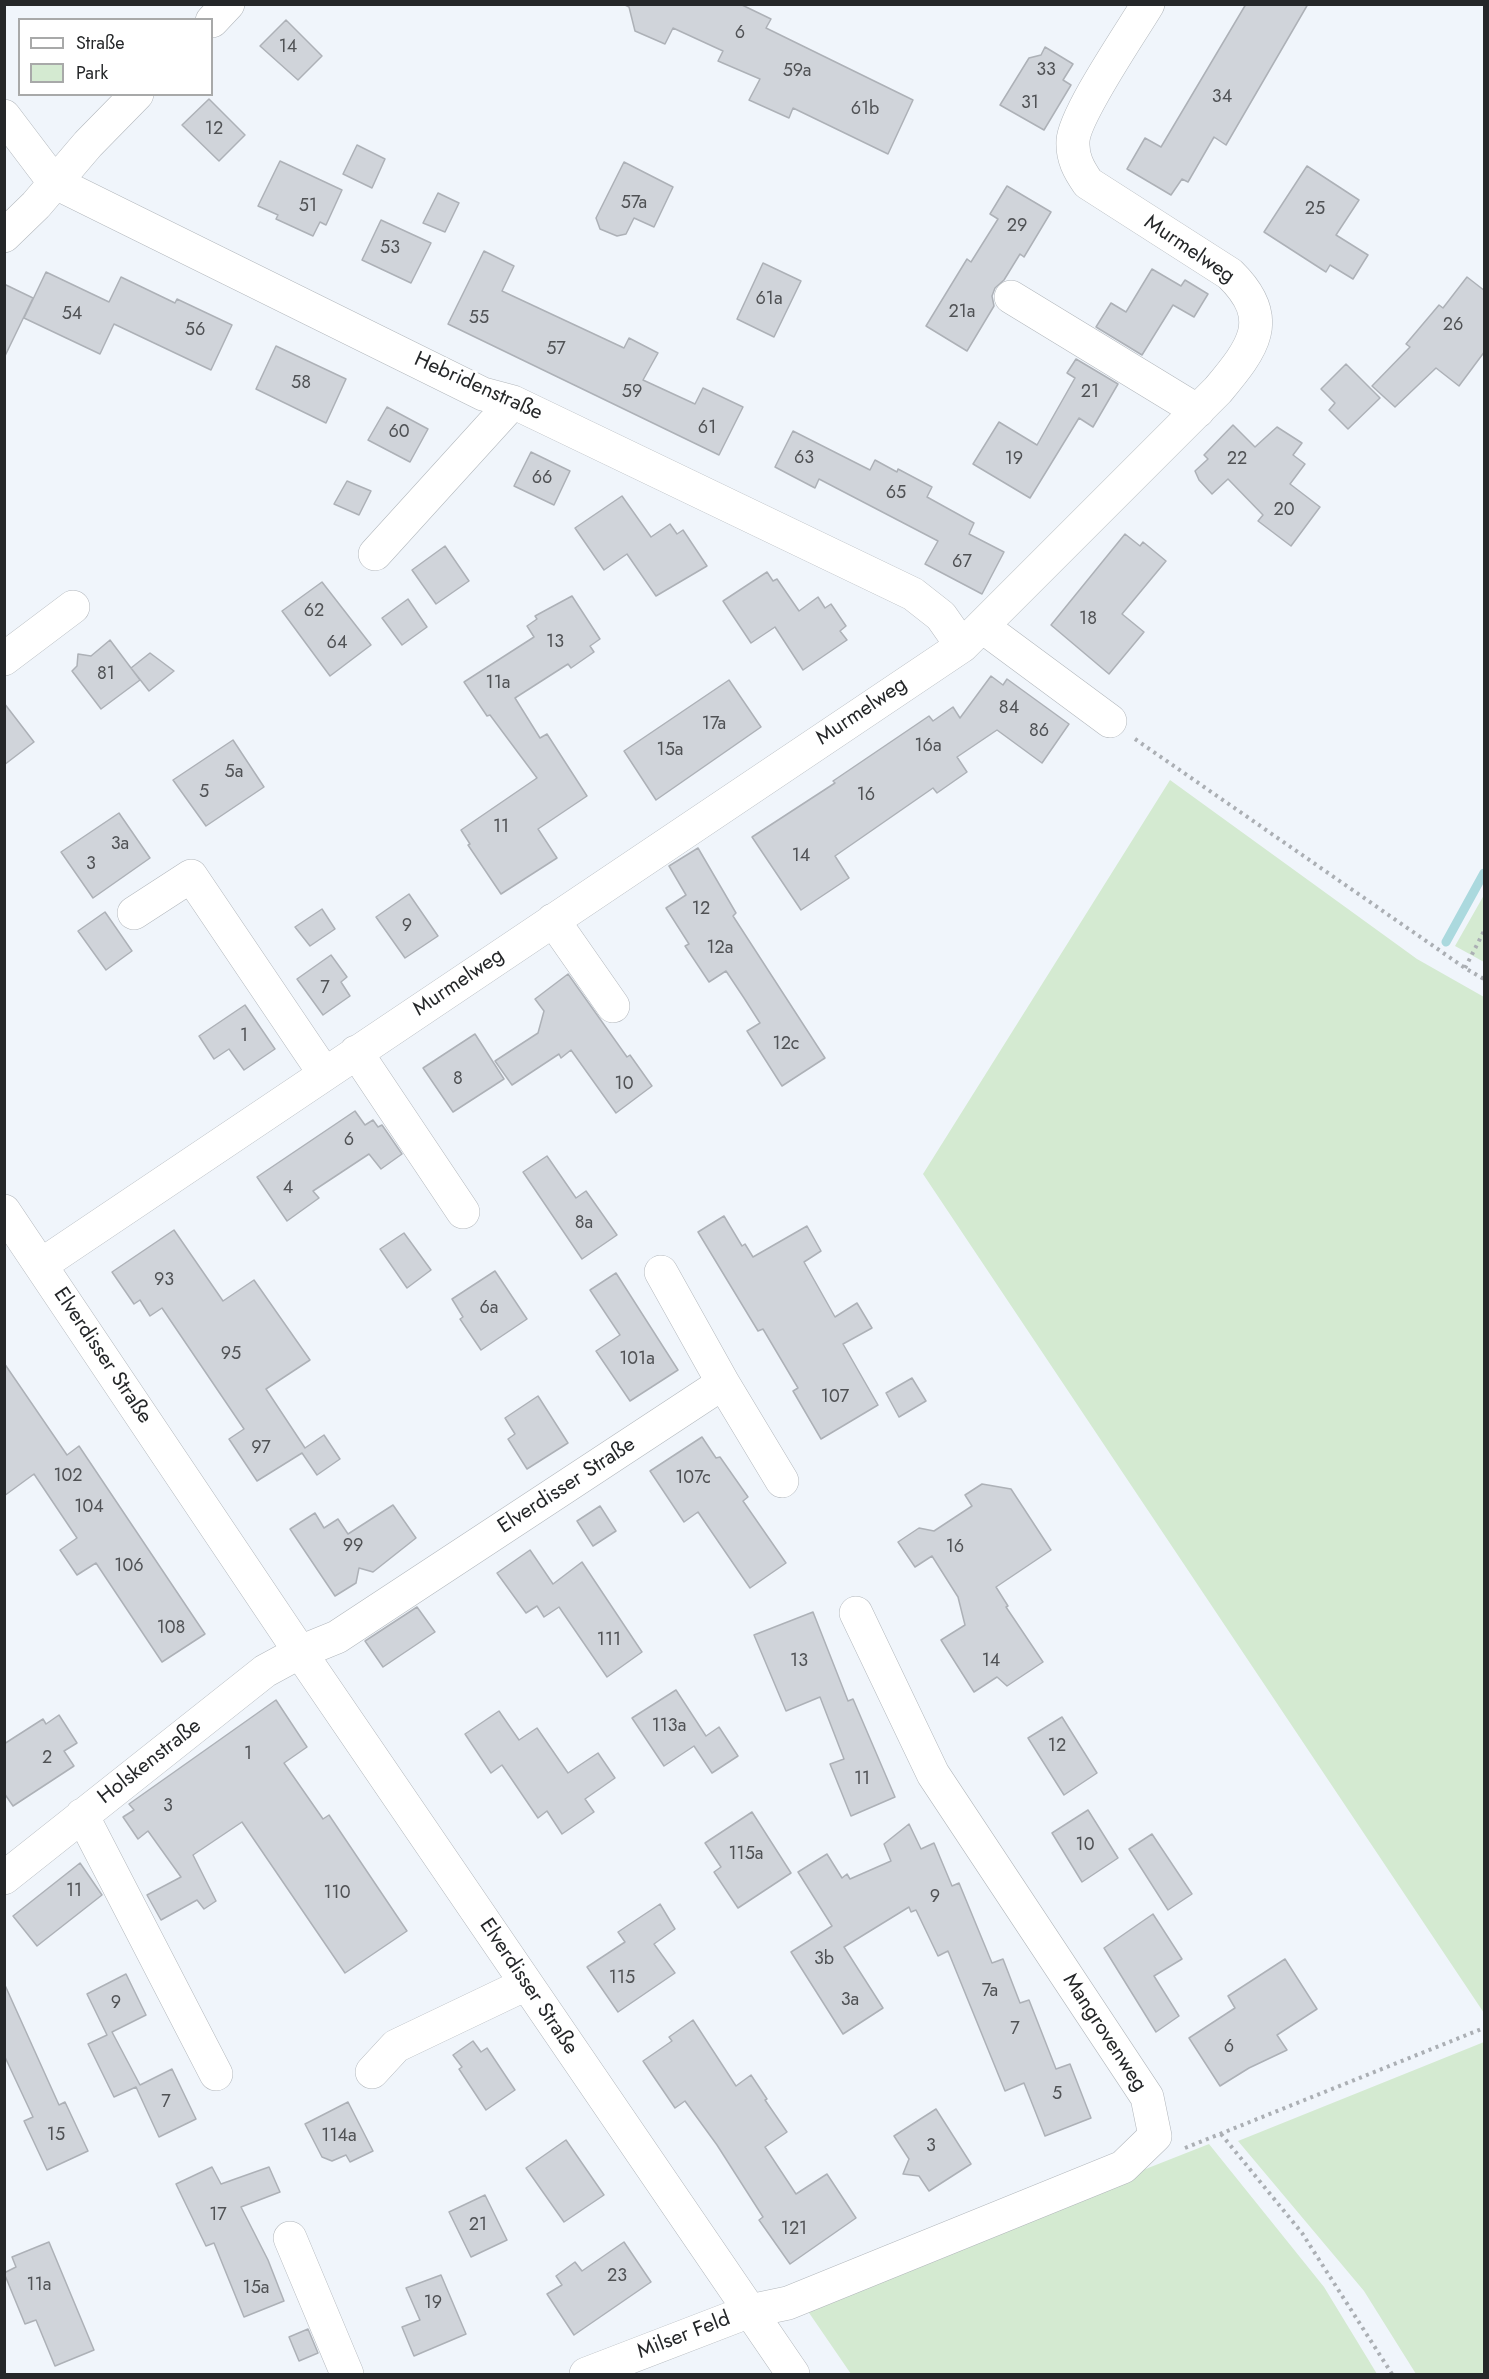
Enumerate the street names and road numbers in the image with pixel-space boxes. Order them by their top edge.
street label: Murmelweg [1139,210,1239,290]
street label: Hebridenstraße [410,347,546,427]
street label: Murmelweg [812,672,912,752]
street label: Murmelweg [409,943,509,1023]
street label: Elverdisser Straße [47,1283,157,1429]
street label: Elverdisser Straße [494,1432,640,1540]
street label: Holskenstraße [93,1714,207,1810]
street label: Elverdisser Straße [473,1914,583,2060]
street label: Mangrovenweg [1057,1969,1151,2097]
street label: Milser Feld [634,2307,734,2365]

